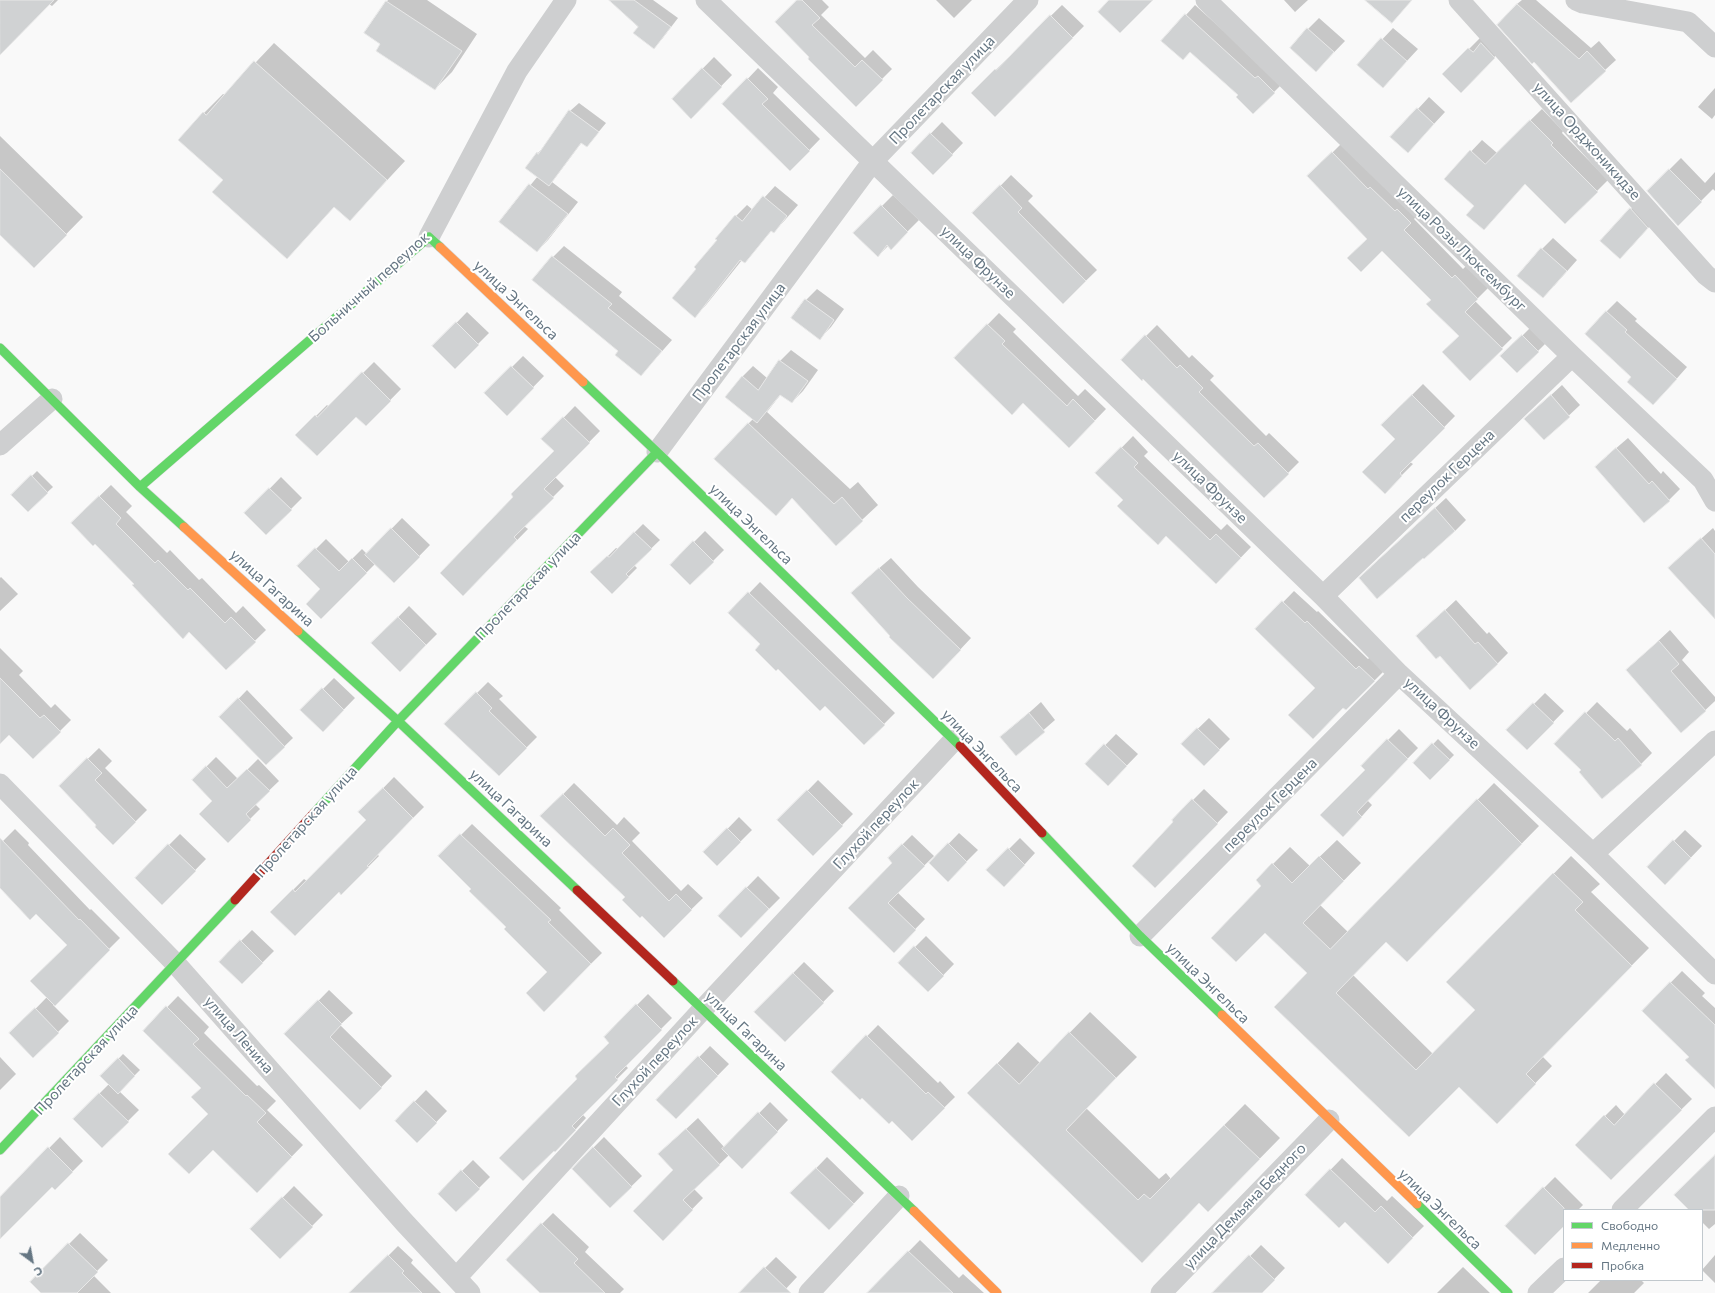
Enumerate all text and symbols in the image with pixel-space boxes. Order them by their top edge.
street label: Пролетарская улица [886,32,998,148]
street label: улица Орджоникидзе [1529,79,1645,203]
street label: улица Розы Люксембург [1394,183,1530,315]
street label: улица Фрунзе [937,222,1019,302]
street label: Больничный переулок [305,228,433,346]
street label: улица Энгельса [470,256,562,344]
street label: Пролетарская улица [688,279,790,405]
street label: переулок Герцена [1396,426,1498,526]
street label: улица Фрунзе [1169,447,1251,527]
street label: улица Энгельса [706,480,796,568]
street label: Пролетарская улица [472,528,584,644]
street label: улица Гагарина [226,546,318,630]
street label: улица Фрунзе [1400,673,1484,753]
street label: улица Энгельса [938,706,1026,796]
street label: переулок Герцена [1219,754,1321,856]
street label: Пролетарская улица [251,762,361,882]
street label: улица Гагарина [466,765,556,851]
street label: Глухой переулок [829,775,923,873]
street label: улица Энгельса [1163,939,1253,1027]
street label: улица Гагарина [701,987,791,1075]
street label: улица Ленина [201,993,277,1077]
street label: Пролетарская улица [30,1001,142,1119]
street label: Глухой переулок [608,1012,702,1110]
street label: улица Демьяна Бедного [1180,1139,1310,1273]
street label: улица Энгельса [1395,1165,1485,1253]
legend [1563,1209,1703,1281]
text: Свободно [1601,1218,1658,1232]
text: Медленно [1601,1238,1660,1252]
north arrow [12,1241,52,1281]
text: Пробка [1601,1258,1644,1272]
text: С [32,1264,45,1279]

